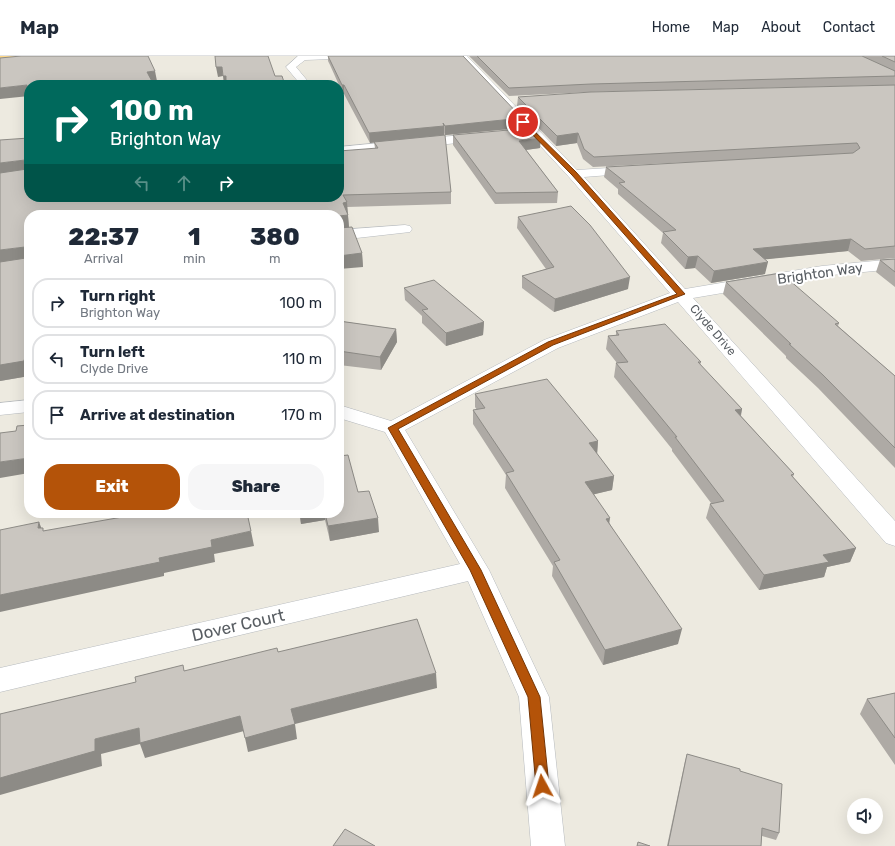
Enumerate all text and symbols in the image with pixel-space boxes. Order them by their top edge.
text: Map [20,16,59,39]
text: Home [652,19,690,36]
text: Map [712,19,739,36]
text: About [761,19,801,36]
text: Contact [823,19,875,36]
text: 100 m [110,94,194,127]
icon: right [44,96,96,148]
pin [506,105,540,139]
icon: arrive [512,111,534,133]
text: Brighton Way [110,128,221,150]
icon: left [131,172,153,194]
icon: ahead [173,172,195,194]
icon: right [215,172,237,194]
text: 22:37 [68,223,139,251]
text: 1 [188,223,201,251]
text: 380 [250,223,300,251]
text: Arrival [84,251,123,266]
text: min [183,251,206,266]
text: m [269,251,281,266]
street label: Brighton Way [776,259,864,288]
text: Turn right [80,287,155,305]
icon: right [46,292,68,314]
text: 100 m [280,294,322,312]
street label: Clyde Drive [687,302,739,359]
text: Brighton Way [80,305,160,320]
text: Turn left [80,343,145,361]
icon: left [46,348,68,370]
text: 110 m [283,350,322,368]
text: Clyde Drive [80,361,148,376]
icon: arrive [46,404,68,426]
text: Arrive at destination [80,406,235,424]
text: 170 m [281,406,322,424]
button: Exit [44,464,180,510]
button: Share [188,464,324,510]
street label: Dover Court [190,605,287,645]
position arrow [521,765,563,807]
map controls [847,798,883,834]
button: sound [847,798,883,834]

